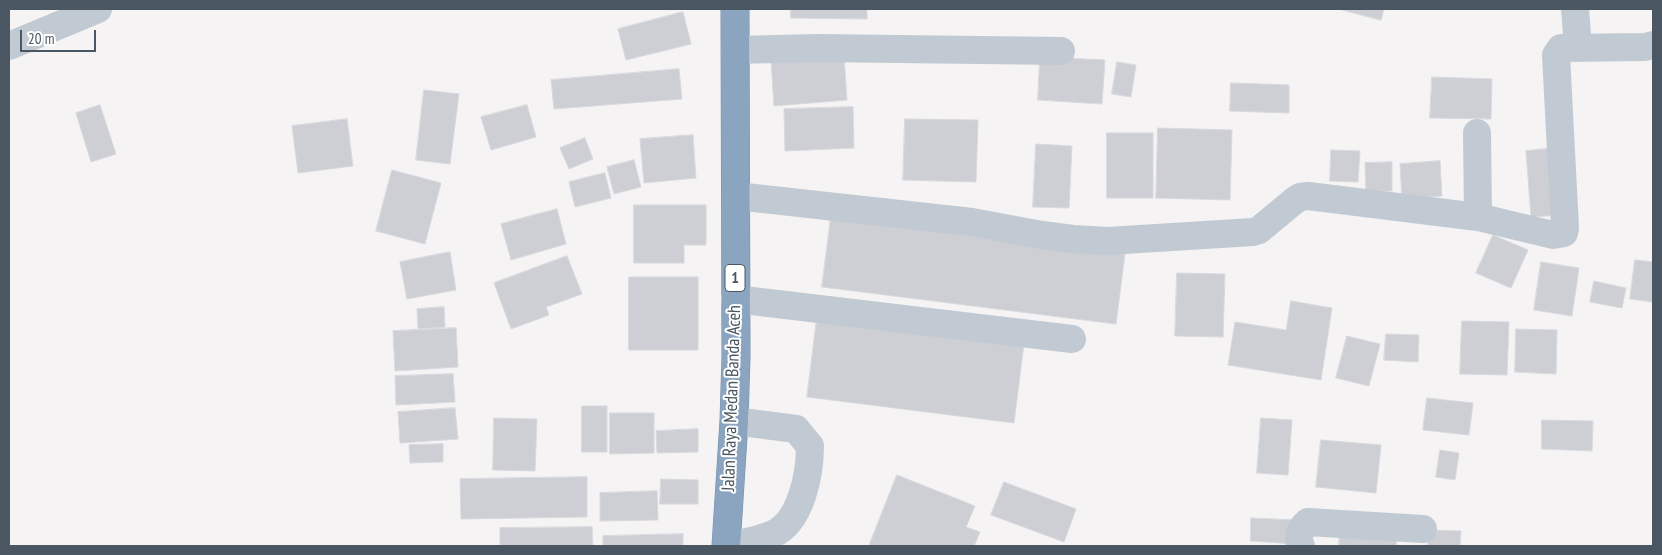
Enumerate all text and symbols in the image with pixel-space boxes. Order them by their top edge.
scale bar [22,20,99,52]
text: 20 m [28,29,54,48]
road number: 1 [725,264,745,292]
street label: Jalan Raya Medan Banda Aceh [718,305,746,491]

